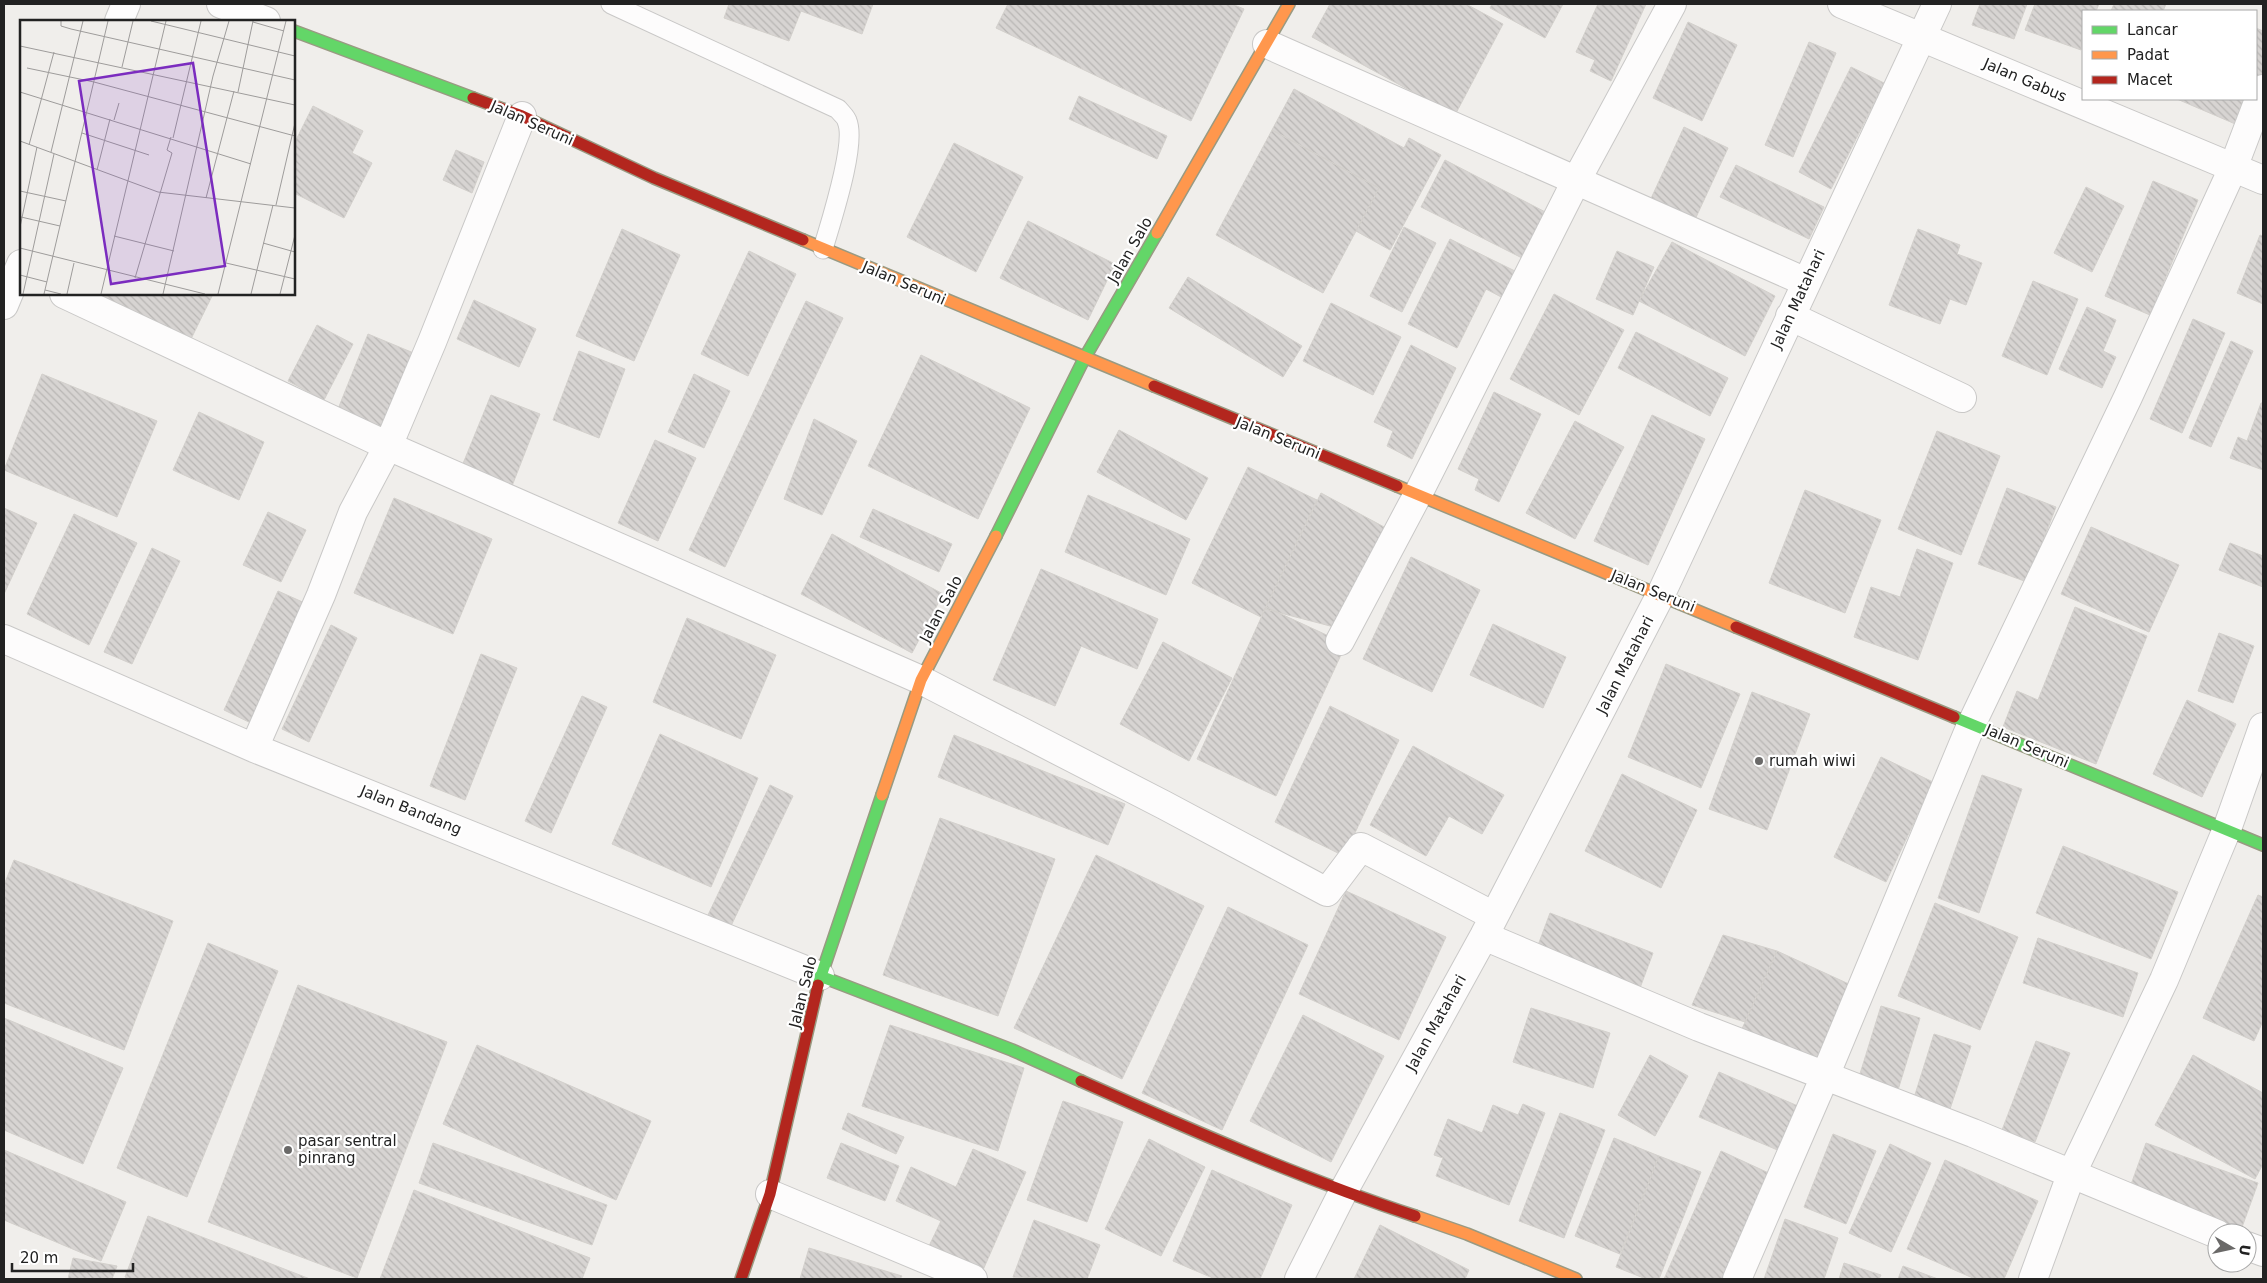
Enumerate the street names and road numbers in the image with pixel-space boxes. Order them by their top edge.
street label: Jalan Gabus [1980,54,2070,106]
street label: Jalan Seruni [487,96,576,149]
street label: Jalan Salo [1103,214,1156,287]
street label: Jalan Matahari [1767,246,1829,352]
street label: Jalan Seruni [858,257,949,309]
street label: Jalan Seruni [1232,413,1323,463]
street label: Jalan Seruni [1607,566,1698,616]
street label: Jalan Salo [915,572,966,646]
street label: Jalan Matahari [1592,613,1657,718]
street label: Jalan Seruni [1981,720,2072,772]
street label: Jalan Bandang [357,781,464,839]
street label: Jalan Salo [785,954,821,1031]
street label: Jalan Matahari [1402,972,1470,1075]

